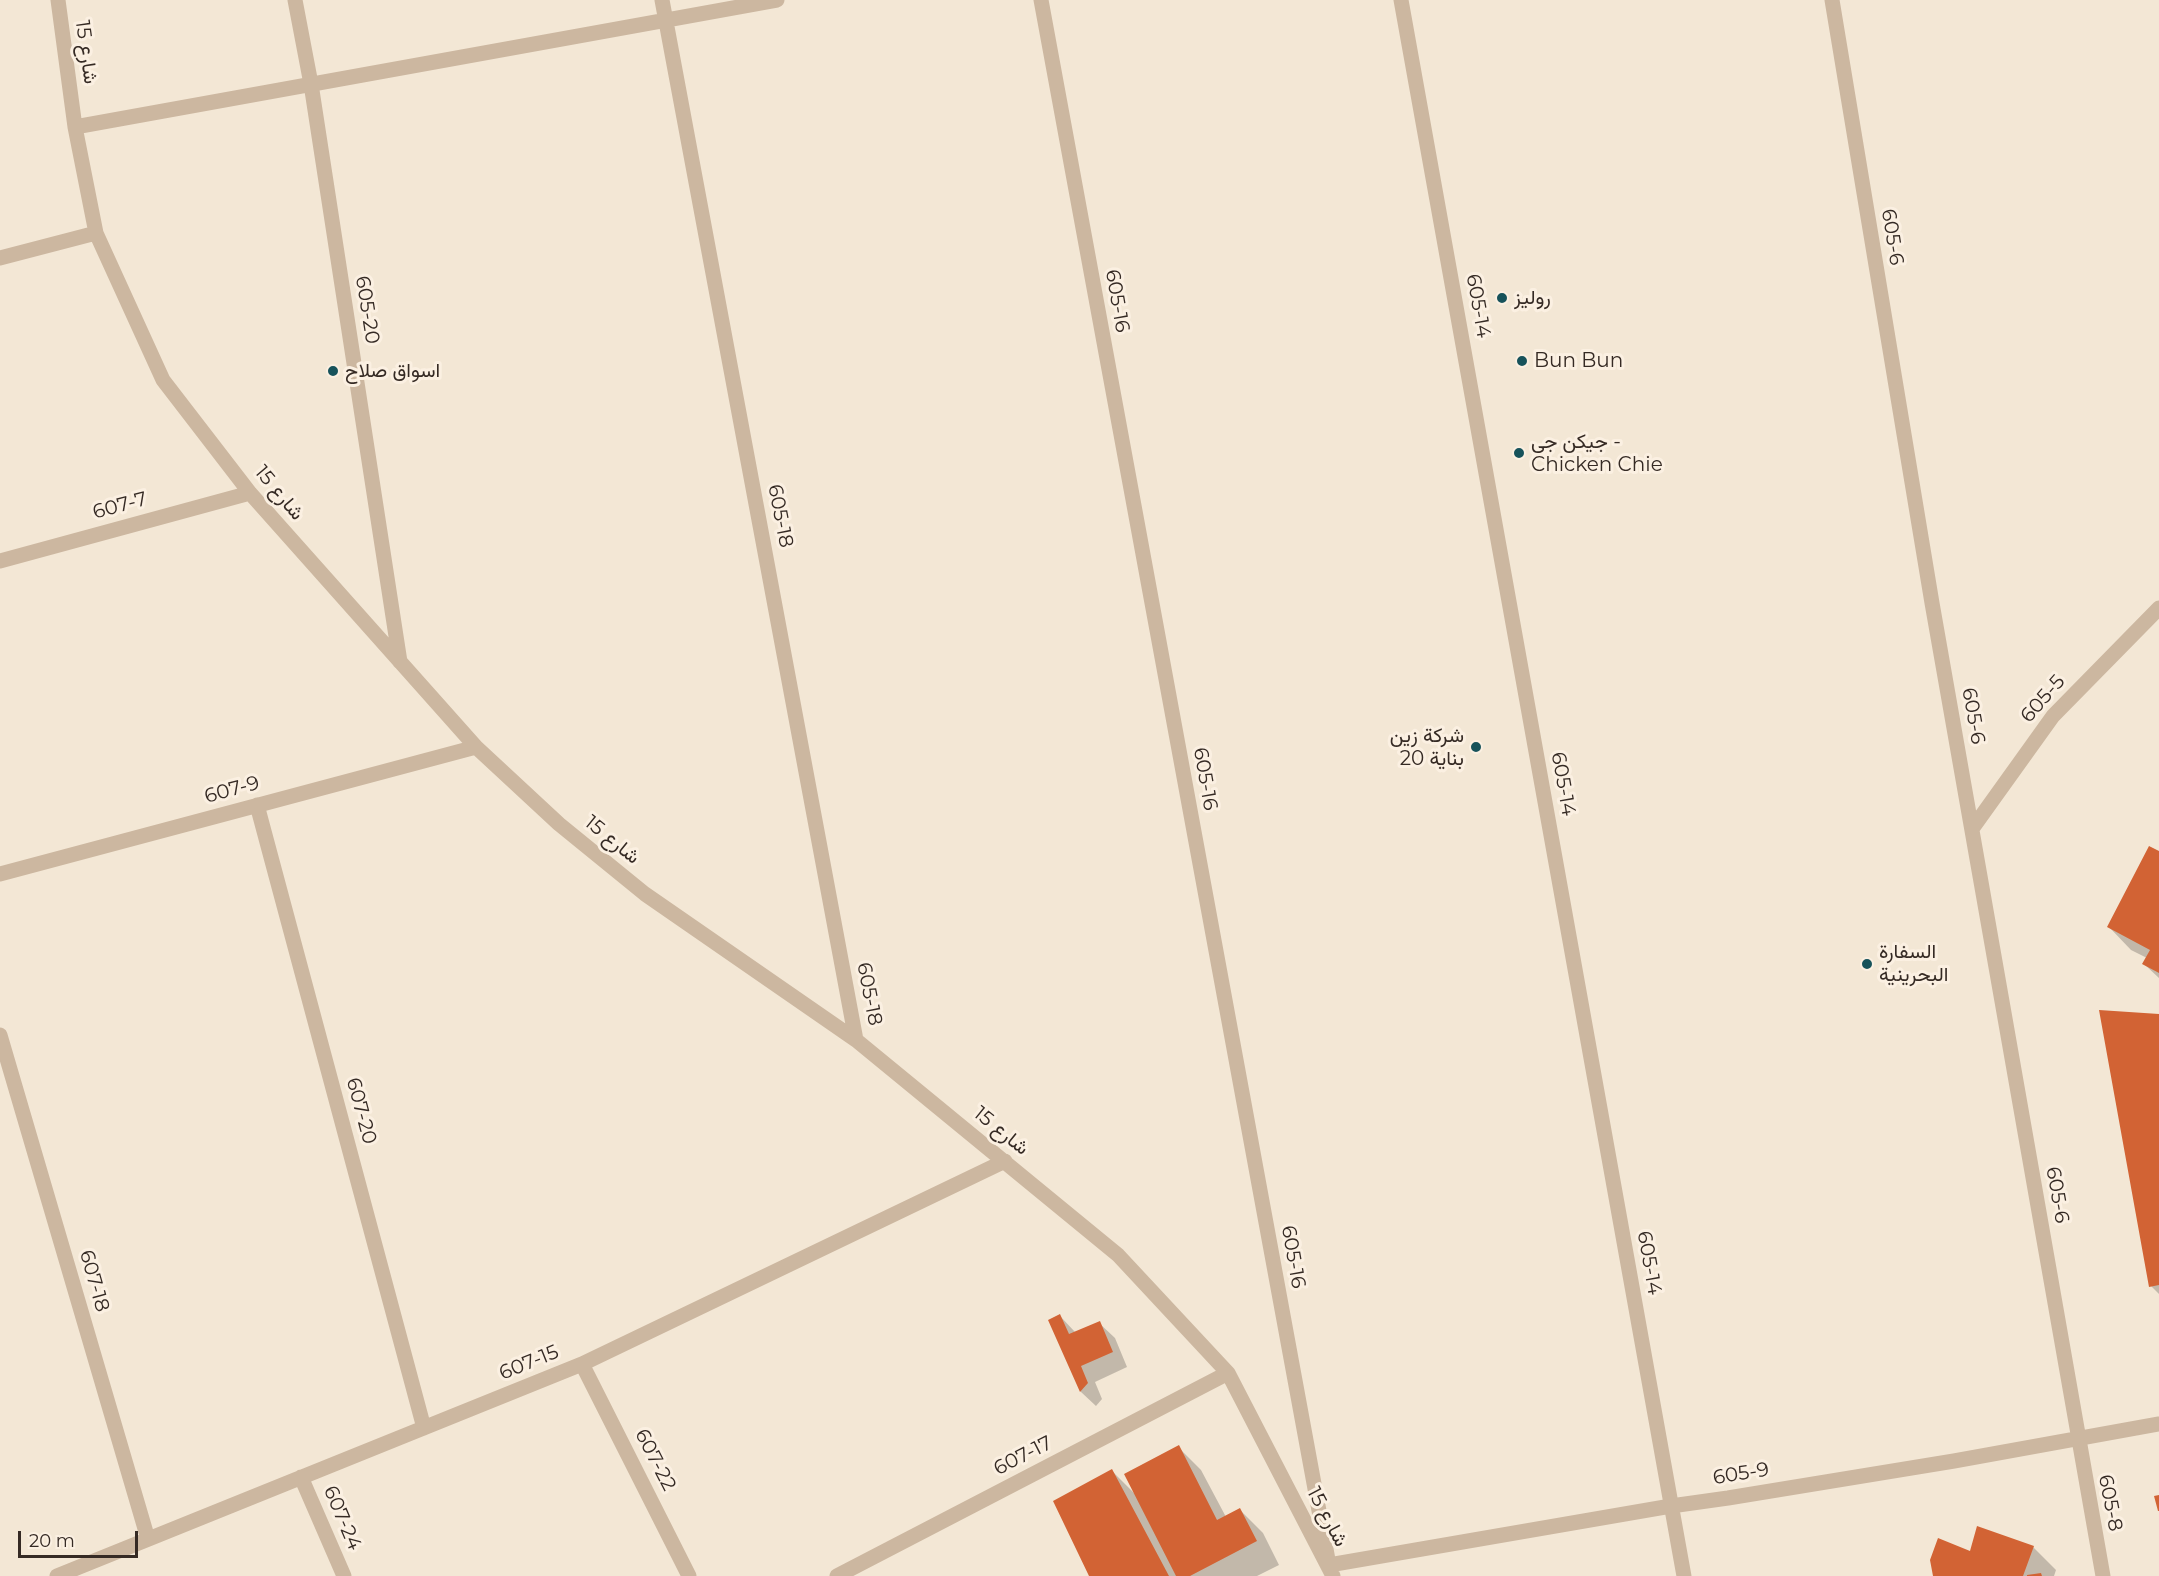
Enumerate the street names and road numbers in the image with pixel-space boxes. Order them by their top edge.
street label: شارع 15 [70,19,102,85]
street label: 605-6 [1876,207,1908,267]
street label: 605-16 [1100,268,1134,334]
street label: 605-14 [1461,272,1495,340]
street label: 605-20 [350,274,384,346]
street label: شارع 15 [249,461,309,525]
street label: 605-18 [762,482,798,550]
street label: 607-7 [90,487,150,525]
street label: 605-5 [2016,670,2070,728]
street label: 605-6 [1956,686,1990,746]
street label: 605-16 [1188,746,1222,812]
street label: 605-14 [1546,750,1580,818]
street label: 607-9 [202,771,262,809]
street label: شارع 15 [580,811,644,869]
street label: 605-18 [851,960,887,1028]
street label: 607-20 [341,1075,381,1147]
street label: شارع 15 [969,1102,1033,1160]
street label: 605-6 [2040,1165,2074,1225]
street label: 605-16 [1276,1224,1310,1290]
street label: 605-14 [1632,1229,1666,1297]
street label: 607-18 [74,1247,114,1315]
street label: 607-15 [496,1340,562,1386]
street label: 607-22 [629,1425,681,1495]
street label: 607-17 [990,1431,1056,1481]
street label: 605-9 [1711,1458,1771,1490]
street label: 605-8 [2093,1473,2127,1533]
street label: 607-24 [318,1482,366,1554]
street label: شارع 15 [1301,1483,1353,1551]

